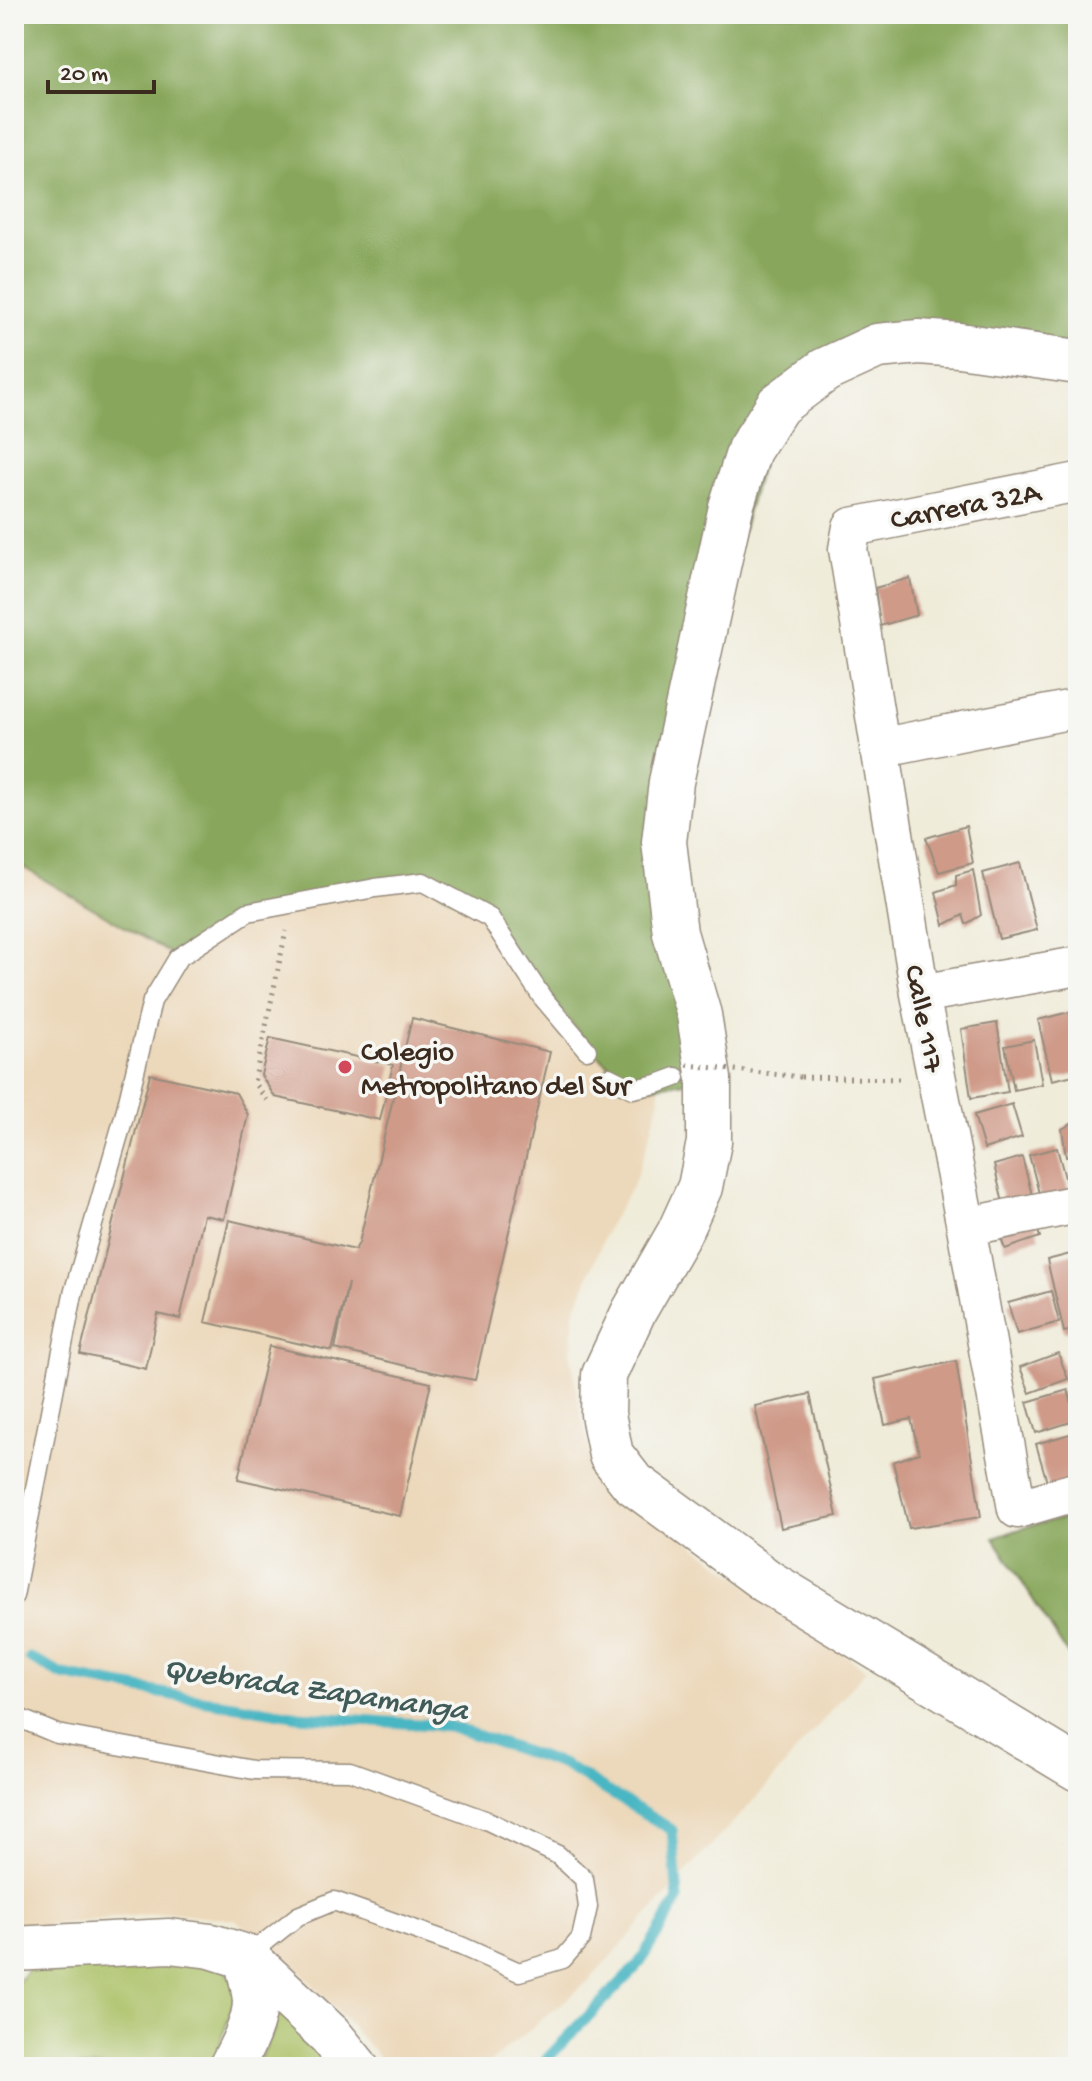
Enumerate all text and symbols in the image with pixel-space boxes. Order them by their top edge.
scale bar [48,44,154,94]
text: 20 m [60,61,108,90]
street label: Carrera 32A [888,476,1045,540]
street label: Calle 117 [894,962,949,1077]
place label: Colegio Metropolitano del Sur [361,1037,633,1106]
marker: Colegio Metropolitano del Sur [336,1058,354,1076]
water label: Quebrada Zapamanga [161,1652,472,1732]

